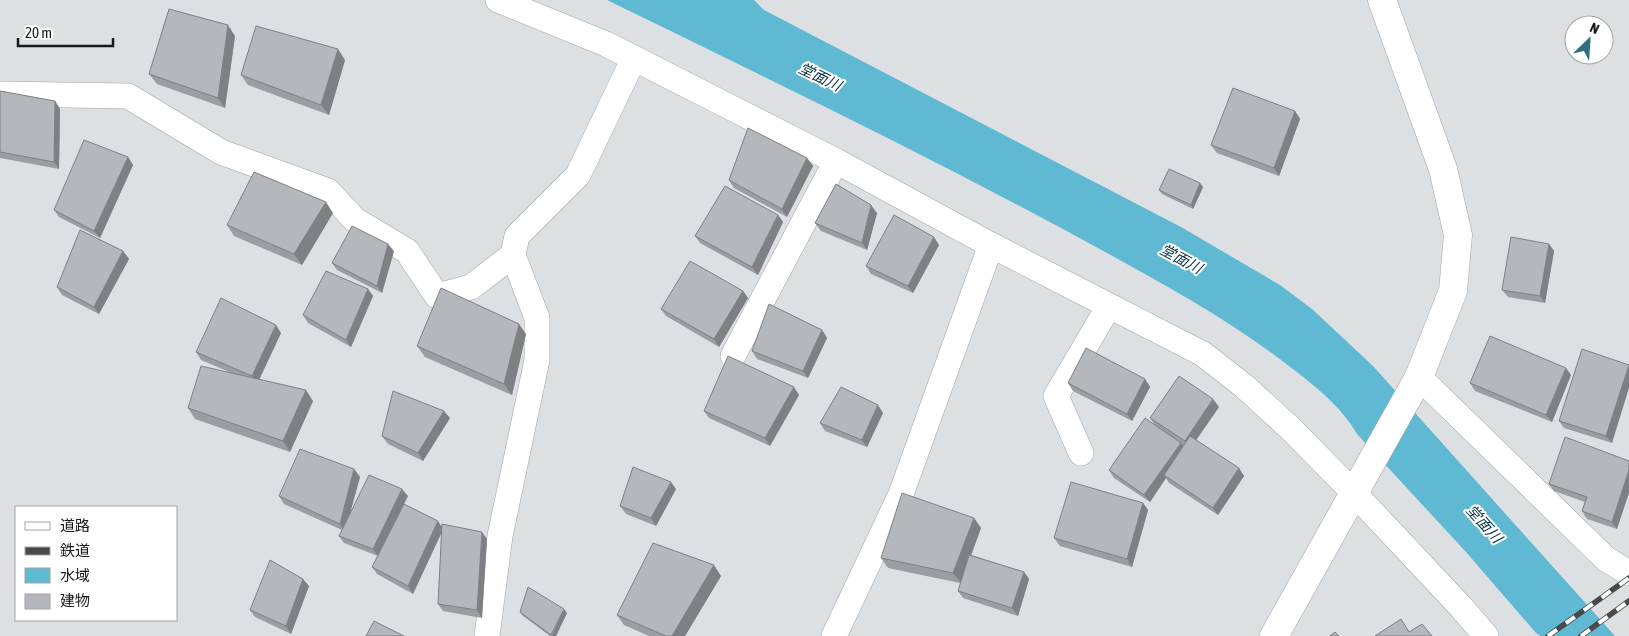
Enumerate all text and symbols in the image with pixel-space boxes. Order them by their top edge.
scale bar [18,15,112,47]
north arrow [1564,15,1614,65]
text: N [1587,19,1602,37]
text: 20 m [25,24,52,41]
water label: 堂面川 [796,59,846,95]
water label: 堂面川 [1157,240,1207,278]
water label: 堂面川 [1463,501,1507,548]
legend [15,506,178,621]
text: 道路 [60,517,90,534]
text: 鉄道 [60,542,90,559]
text: 水域 [60,567,90,584]
text: 建物 [60,592,90,609]

